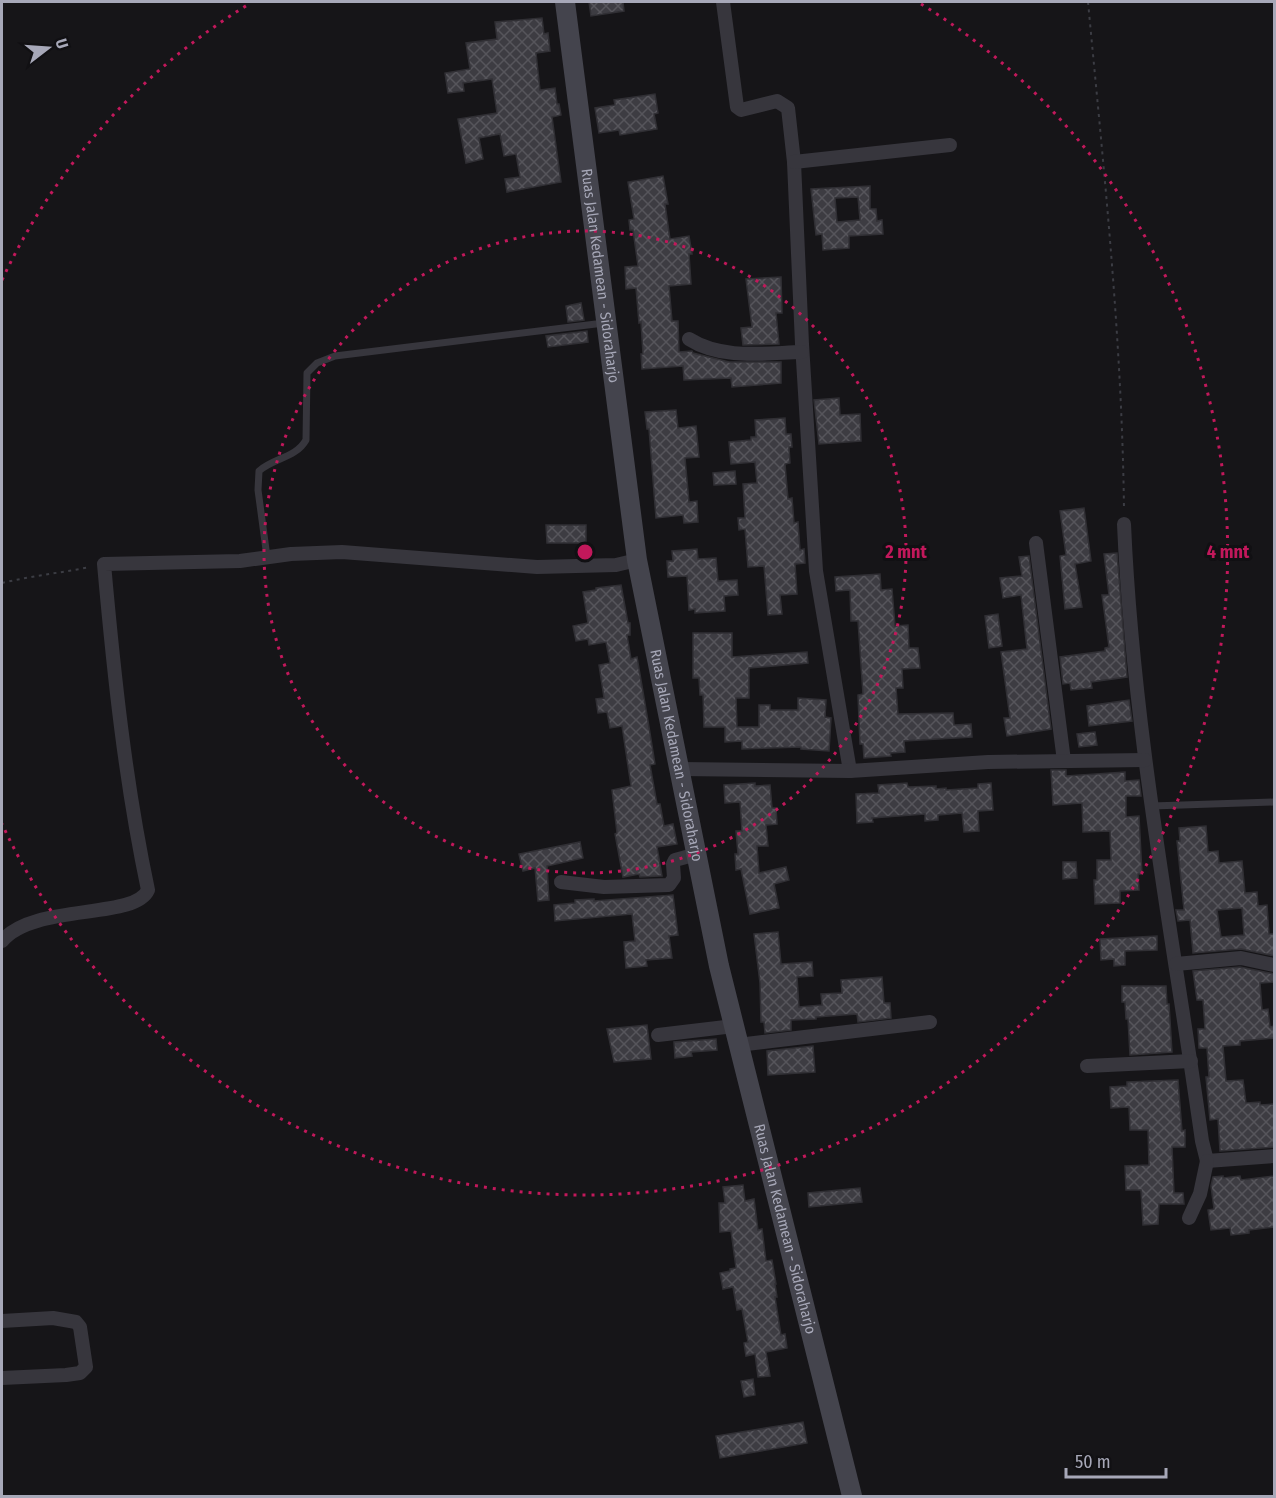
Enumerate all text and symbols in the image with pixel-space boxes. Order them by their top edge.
north arrow [18,18,78,78]
text: U [51,36,72,51]
street label: Ruas Jalan Kedamean - Sidoraharjo [578,168,623,384]
text: 2 mnt [884,541,927,563]
text: 4 mnt [1207,541,1250,563]
centre of rings [575,542,595,562]
street label: Ruas Jalan Kedamean - Sidoraharjo [646,648,707,863]
street label: Ruas Jalan Kedamean - Sidoraharjo [750,1122,820,1336]
scale bar [1066,1441,1166,1479]
text: 50 m [1075,1451,1111,1473]

